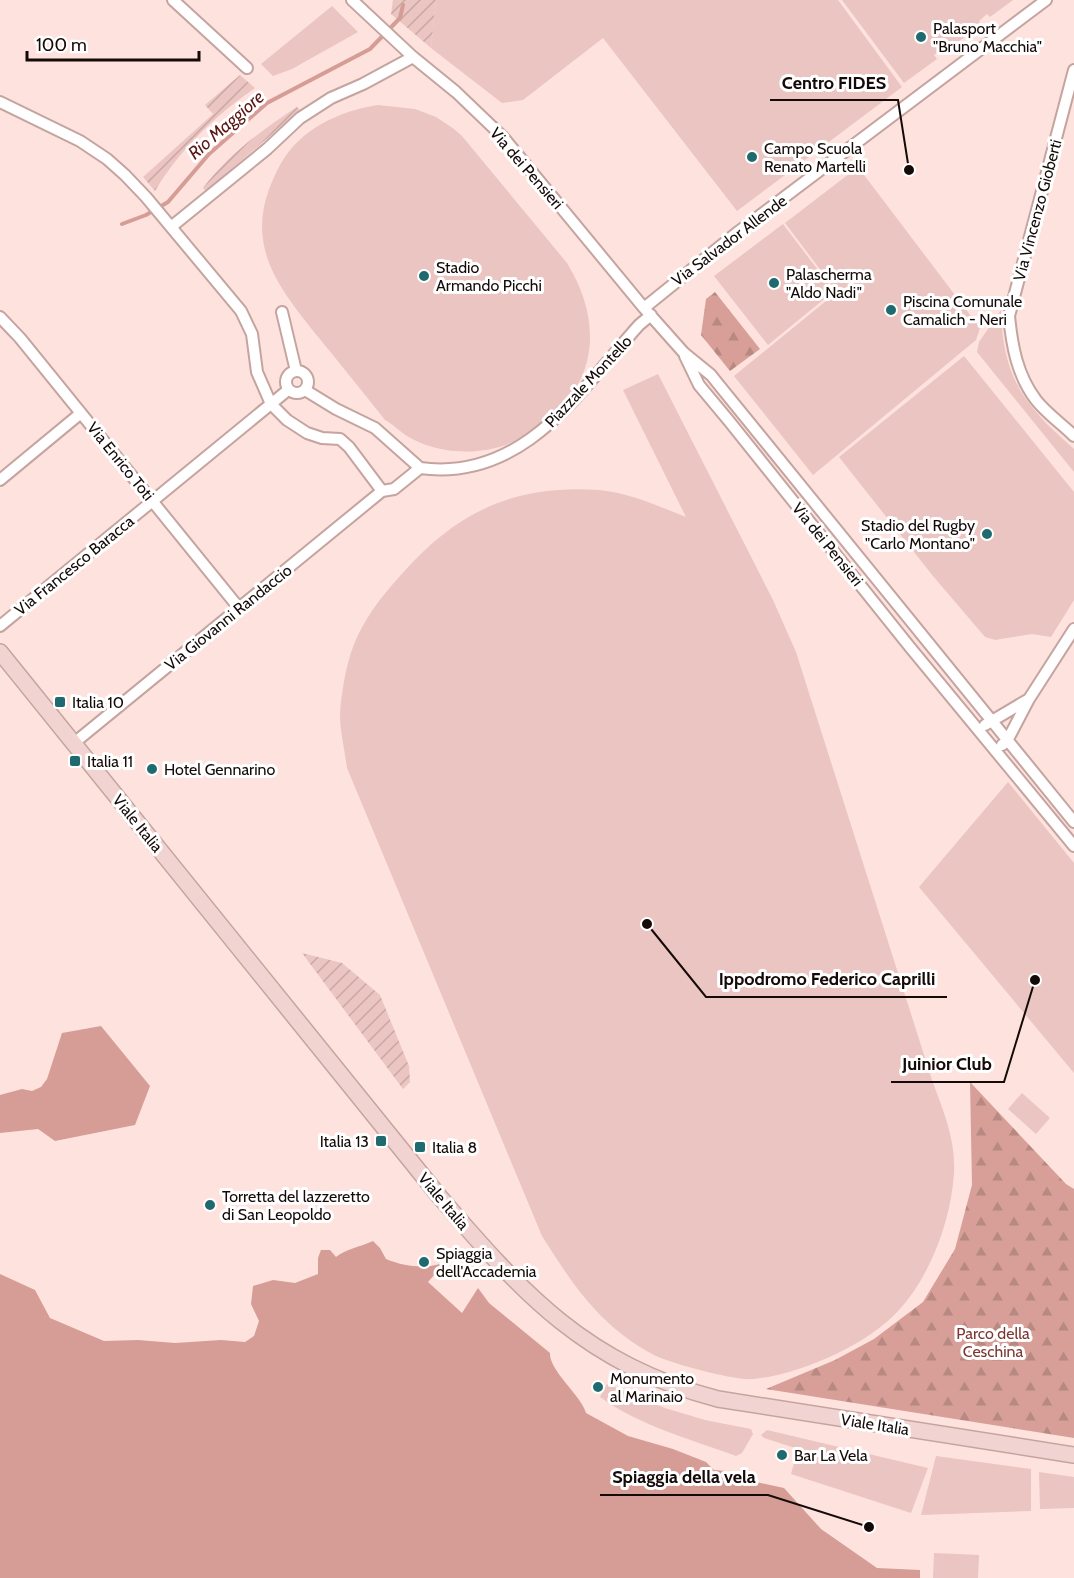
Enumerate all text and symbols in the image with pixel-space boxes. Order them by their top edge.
place label: Palasport "Bruno Macchia" [933,19,1042,56]
scale bar [27,24,200,62]
marker: Palasport "Bruno Macchia" [914,30,928,44]
text: 100 m [36,34,87,56]
callout: Centro FIDES [770,64,898,100]
text: Centro FIDES [782,72,886,94]
water label: Rio Maggiore [184,86,268,164]
street label: Via dei Pensieri [486,124,567,213]
street label: Via Vincenzo Gioberti [1009,137,1066,283]
place label: Campo Scuola Renato Martelli [764,139,866,176]
marker: Campo Scuola Renato Martelli [745,150,759,164]
street label: Via Salvador Allende [668,191,791,290]
place label: Stadio Armando Picchi [436,258,542,295]
place label: Palascherma "Aldo Nadi" [786,265,872,302]
marker: Stadio Armando Picchi [417,269,431,283]
marker: Palascherma "Aldo Nadi" [767,276,781,290]
place label: Piscina Comunale Camalich - Neri [903,292,1022,329]
marker: Piscina Comunale Camalich - Neri [884,303,898,317]
street label: Piazzale Montello [541,331,636,431]
street label: Via Enrico Toti [83,418,158,504]
street label: Via dei Pensieri [788,499,867,590]
street label: Via Francesco Baracca [11,511,138,619]
place label: Stadio del Rugby "Carlo Montano" [861,516,975,553]
marker: Stadio del Rugby "Carlo Montano" [980,527,994,541]
street label: Via Giovanni Randaccio [161,560,296,674]
place label: Italia 10 [72,693,124,712]
marker: Italia 10 [53,695,67,709]
place label: Italia 11 [87,752,133,771]
marker: Italia 11 [68,754,82,768]
place label: Hotel Gennarino [164,760,275,779]
marker: Hotel Gennarino [145,762,159,776]
street label: Viale Italia [109,791,167,856]
callout: Ippodromo Federico Caprilli [706,961,947,997]
text: Ippodromo Federico Caprilli [719,968,935,990]
callout: Juinior Club [891,1046,1004,1082]
text: Juinior Club [901,1053,992,1075]
place label: Italia 13 [320,1132,369,1151]
marker: Italia 13 [374,1134,388,1148]
place label: Italia 8 [432,1138,477,1157]
marker: Italia 8 [413,1140,427,1154]
street label: Viale Italia [414,1169,473,1234]
place label: Torretta del lazzeretto di San Leopoldo [222,1187,370,1224]
marker: Torretta del lazzeretto di San Leopoldo [203,1198,217,1212]
place label: Spiaggia dell'Accademia [436,1244,537,1281]
marker: Spiaggia dell'Accademia [417,1255,431,1269]
park label: Parco della Ceschina [956,1324,1030,1361]
place label: Monumento al Marinaio [610,1369,694,1406]
marker: Monumento al Marinaio [591,1380,605,1394]
street label: Viale Italia [839,1410,911,1439]
place label: Bar La Vela [794,1446,868,1465]
marker: Bar La Vela [775,1448,789,1462]
callout: Spiaggia della vela [600,1459,768,1495]
text: Spiaggia della vela [612,1466,756,1488]

